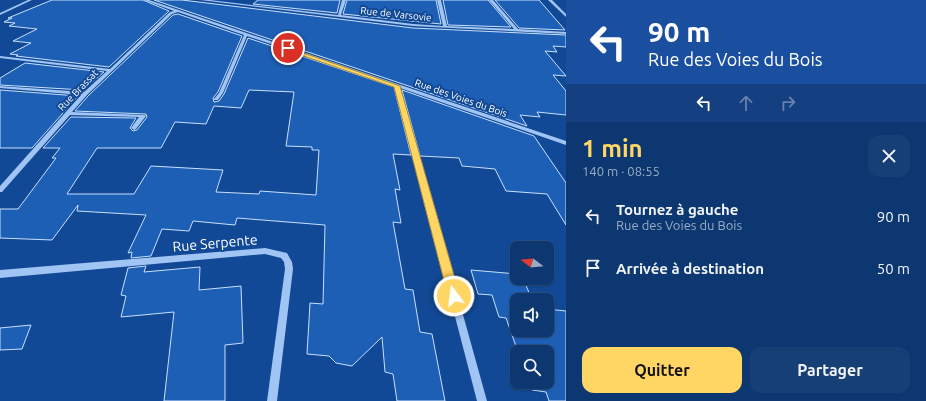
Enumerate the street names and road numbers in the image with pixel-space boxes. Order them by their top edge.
street label: Rue de Varsovie [360,5,432,23]
street label: Rue Brassat [56,67,100,113]
street label: Rue des Voies du Bois [413,77,509,119]
street label: Rue Serpente [172,231,258,255]

